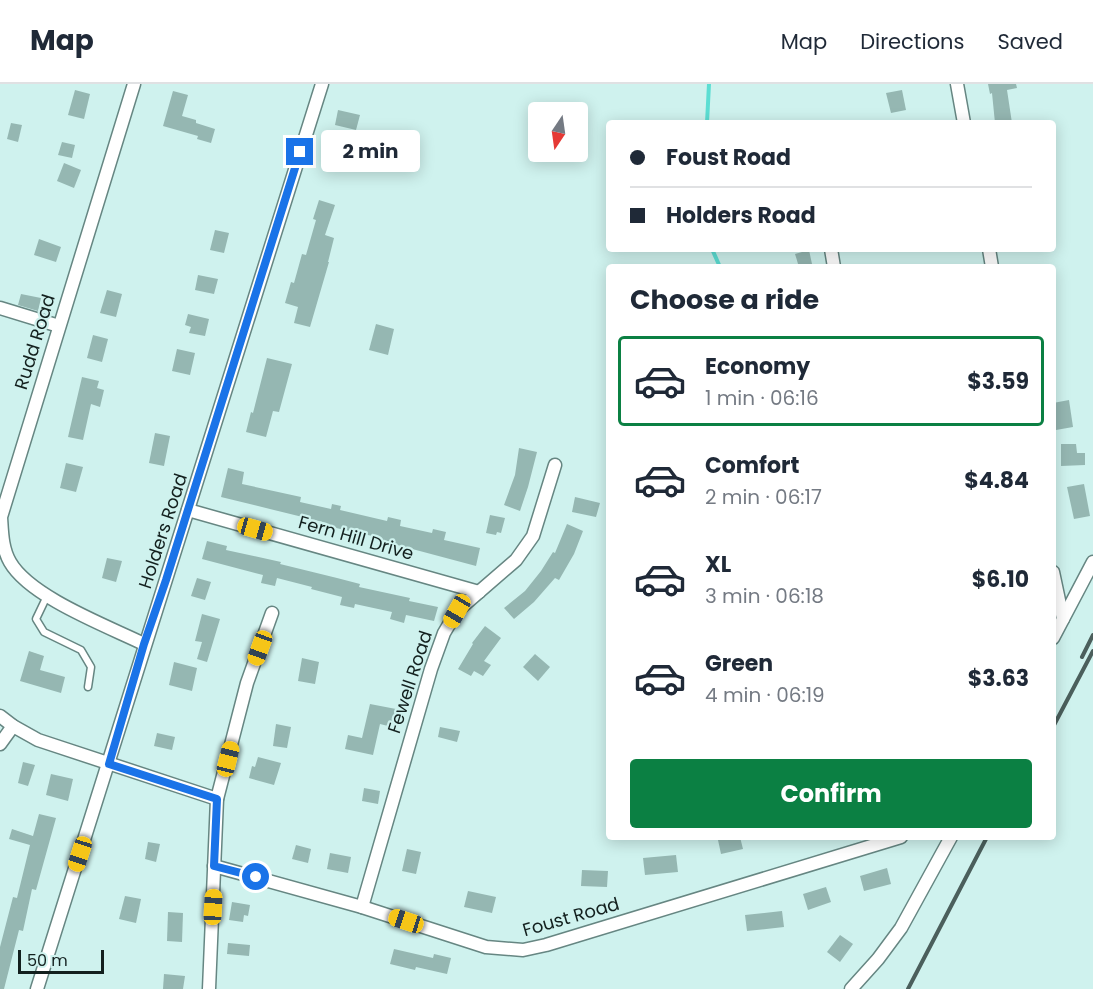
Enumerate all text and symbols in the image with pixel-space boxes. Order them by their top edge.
text: Map [30,21,94,60]
text: Map [781,27,827,56]
text: Directions [860,27,964,56]
text: Saved [997,27,1063,56]
north arrow [528,102,588,162]
map controls [528,102,588,162]
callout: 2 min [321,131,420,173]
text: 2 min [342,137,399,165]
route end [286,138,313,165]
text: Foust Road [666,142,791,173]
text: Holders Road [666,200,816,231]
text: Choose a ride [630,281,819,318]
street label: Rudd Road [8,291,61,393]
text: Economy [705,351,810,382]
icon: car [633,354,687,408]
text: $3.59 [967,366,1029,397]
text: 1 min · 06:16 [705,384,819,412]
text: Comfort [705,450,799,481]
icon: car [633,453,687,507]
text: $4.84 [964,465,1029,496]
street label: Holders Road [132,470,193,592]
text: 2 min · 06:17 [705,483,822,511]
street label: Fern Hill Drive [296,509,417,566]
car [235,515,275,543]
text: XL [705,549,731,580]
icon: car [633,552,687,606]
text: $6.10 [972,564,1029,595]
text: 3 min · 06:18 [705,582,824,610]
car [440,591,474,631]
street label: Fewell Road [381,627,438,736]
car [245,628,275,668]
text: Green [705,648,773,679]
icon: car [633,651,687,705]
text: $3.63 [968,663,1029,694]
text: 4 min · 06:19 [705,681,825,709]
car [215,739,241,779]
button: Confirm [630,759,1032,828]
car [66,834,94,874]
route start [242,863,269,890]
car [203,889,223,925]
street label: Foust Road [520,891,622,942]
car [386,907,426,935]
scale bar [18,947,104,974]
text: 50 m [27,949,68,972]

